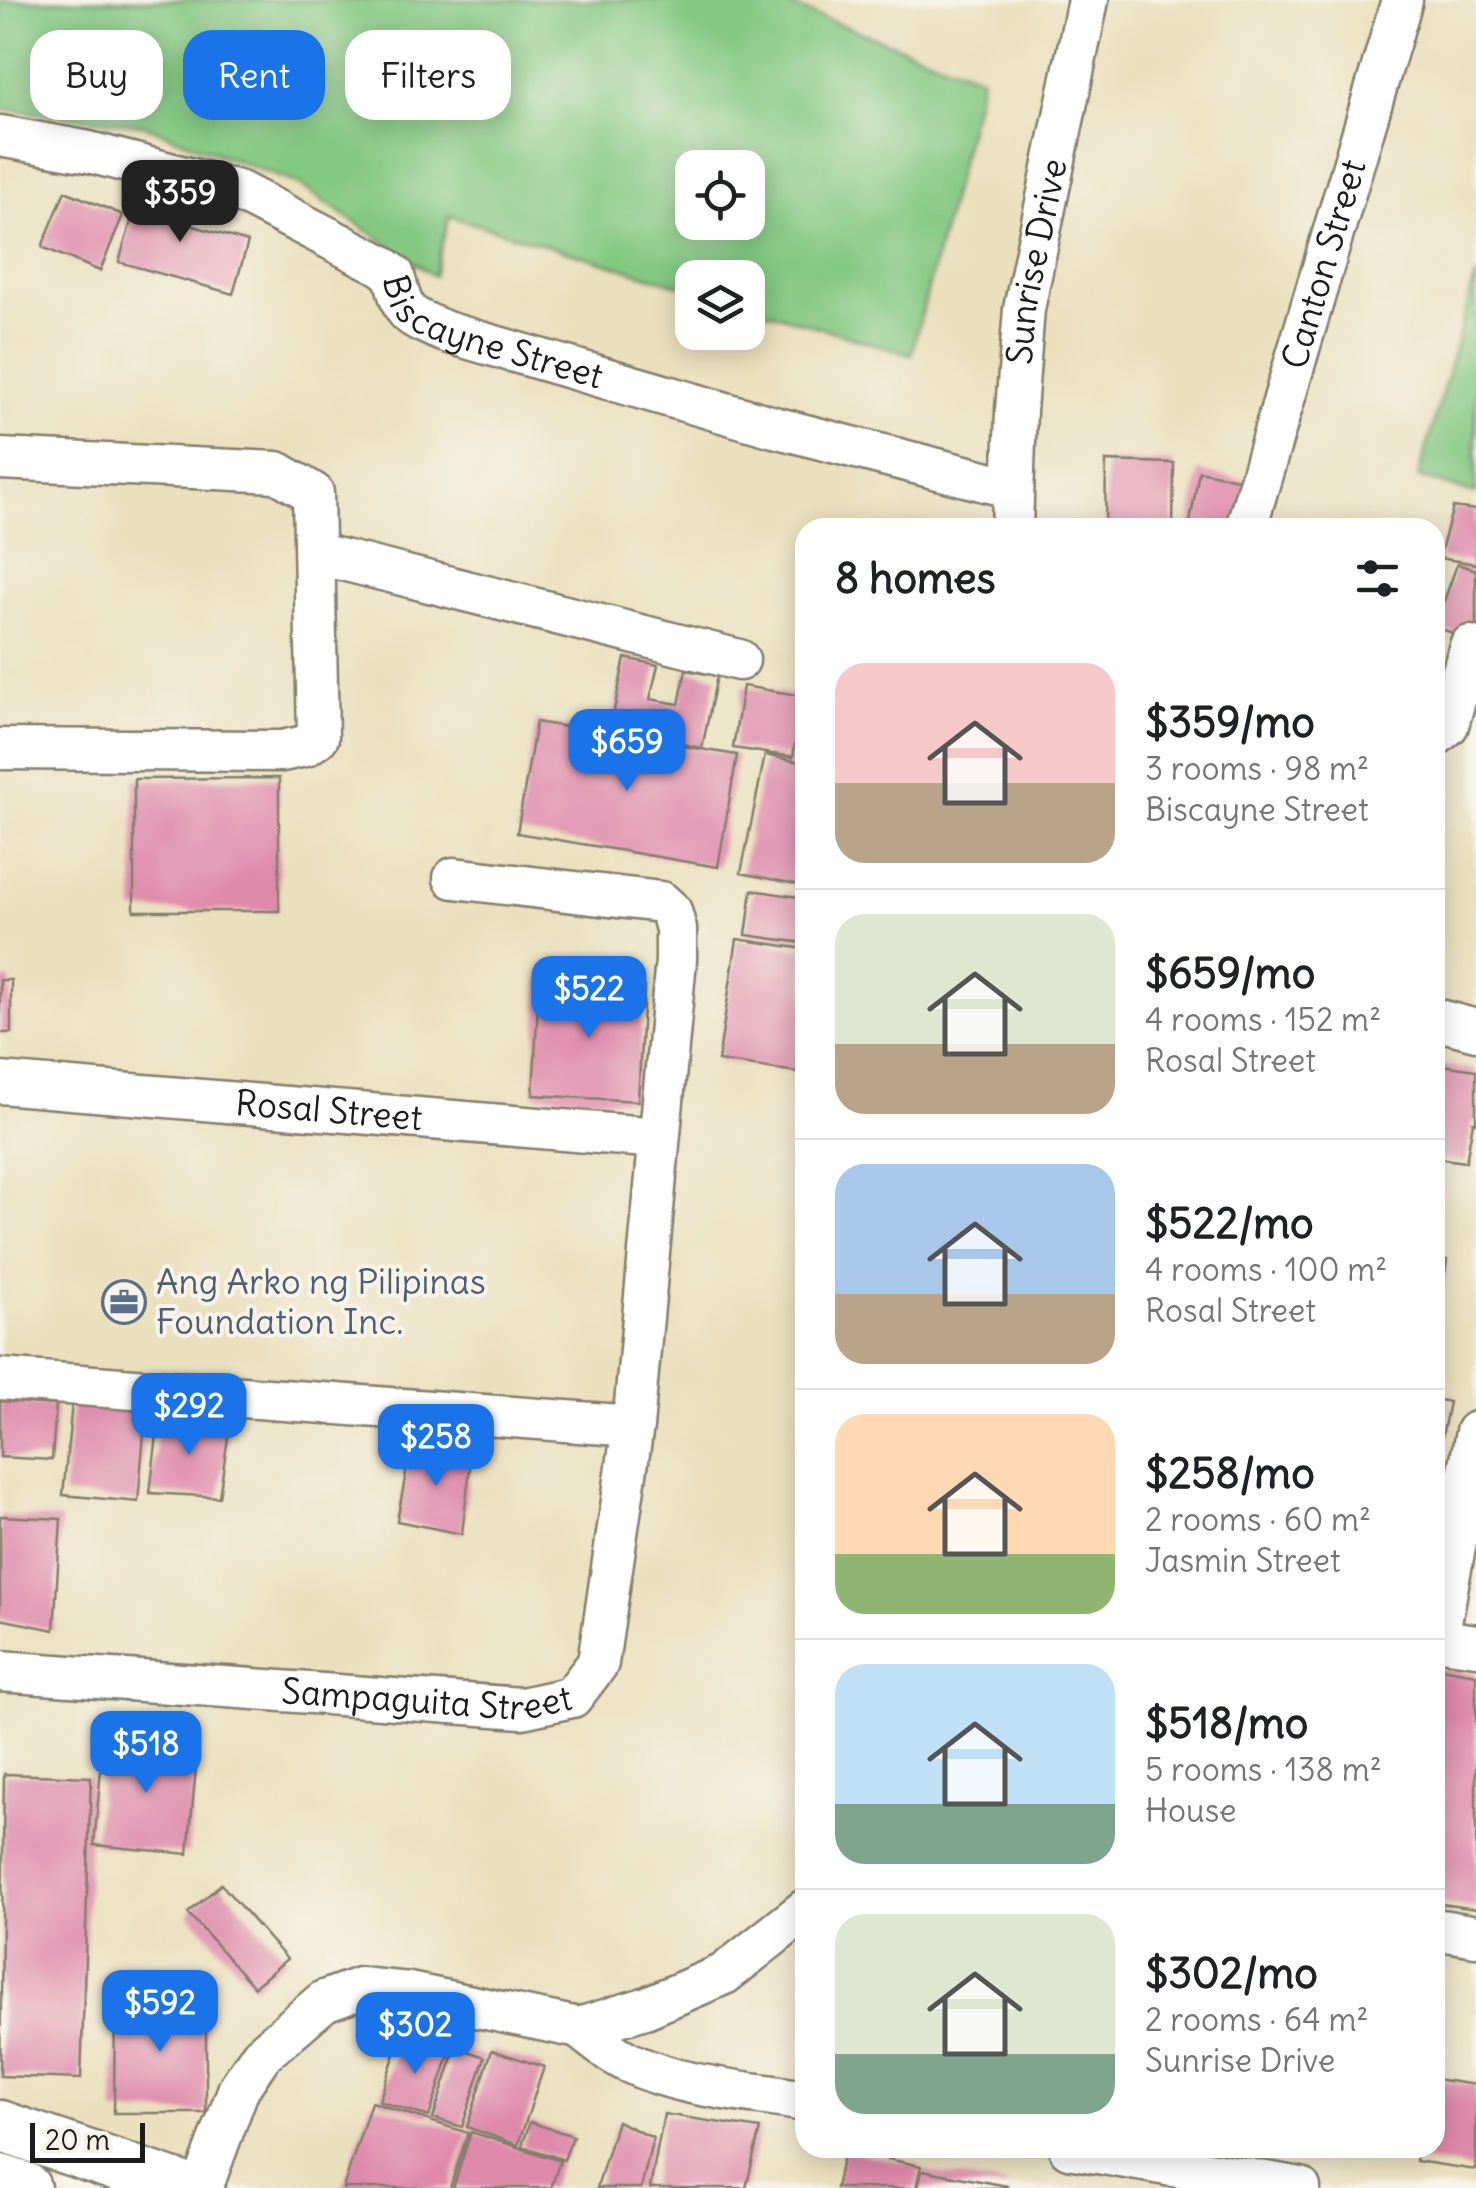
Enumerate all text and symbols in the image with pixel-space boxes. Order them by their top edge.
chip: Buy [30,30,163,120]
chip: Rent [183,30,325,120]
chip: Filters [345,30,511,120]
map controls [675,150,765,350]
button: locate [675,150,765,240]
street label: Canton Street [1271,154,1375,374]
street label: Sunrise Drive [997,155,1076,366]
pin: $359 [121,160,239,245]
text: $359 [144,172,216,213]
button: layers [675,260,765,350]
street label: Biscayne Street [374,270,609,397]
icon: filters [1350,551,1405,606]
text: 8 homes [835,552,996,604]
text: $359/mo [1145,696,1315,748]
icon: home [915,703,1035,823]
pin: $659 [568,709,686,794]
text: $659 [591,721,664,762]
text: 3 rooms · 98 m² [1145,748,1369,789]
text: Biscayne Street [1145,789,1369,830]
text: $659/mo [1145,947,1315,999]
icon: home [915,954,1035,1074]
pin: $522 [530,956,648,1041]
text: $522 [553,968,625,1009]
text: 4 rooms · 152 m² [1145,999,1381,1040]
text: Rosal Street [1145,1040,1316,1081]
street label: Rosal Street [234,1080,424,1139]
text: $522/mo [1145,1197,1314,1249]
icon: home [915,1204,1035,1324]
text: 4 rooms · 100 m² [1145,1249,1387,1290]
place label: Ang Arko ng Pilipinas Foundation Inc. [156,1259,486,1343]
office icon: Ang Arko ng Pilipinas Foundation Inc. [101,1279,147,1325]
text: Rosal Street [1145,1290,1316,1331]
pin: $292 [130,1373,248,1458]
text: $292 [153,1385,225,1426]
pin: $258 [377,1404,495,1489]
text: $258 [400,1416,472,1457]
text: $258/mo [1145,1447,1315,1499]
icon: home [915,1454,1035,1574]
text: 2 rooms · 60 m² [1145,1499,1371,1540]
text: Jasmin Street [1145,1540,1341,1581]
street label: Sampaguita Street [280,1668,576,1729]
text: $518/mo [1145,1697,1308,1749]
icon: home [915,1704,1035,1824]
pin: $518 [87,1711,205,1796]
text: $518 [112,1723,180,1764]
text: 5 rooms · 138 m² [1145,1749,1382,1790]
text: House [1145,1790,1236,1831]
text: $302/mo [1145,1947,1318,1999]
icon: home [915,1954,1035,2074]
pin: $592 [101,1970,219,2055]
text: $592 [124,1982,196,2023]
pin: $302 [356,1992,474,2077]
text: 2 rooms · 64 m² [1145,1999,1368,2040]
text: $302 [378,2004,452,2045]
text: Sunrise Drive [1145,2040,1335,2081]
scale bar [30,2118,145,2162]
text: 20 m [45,2122,110,2158]

